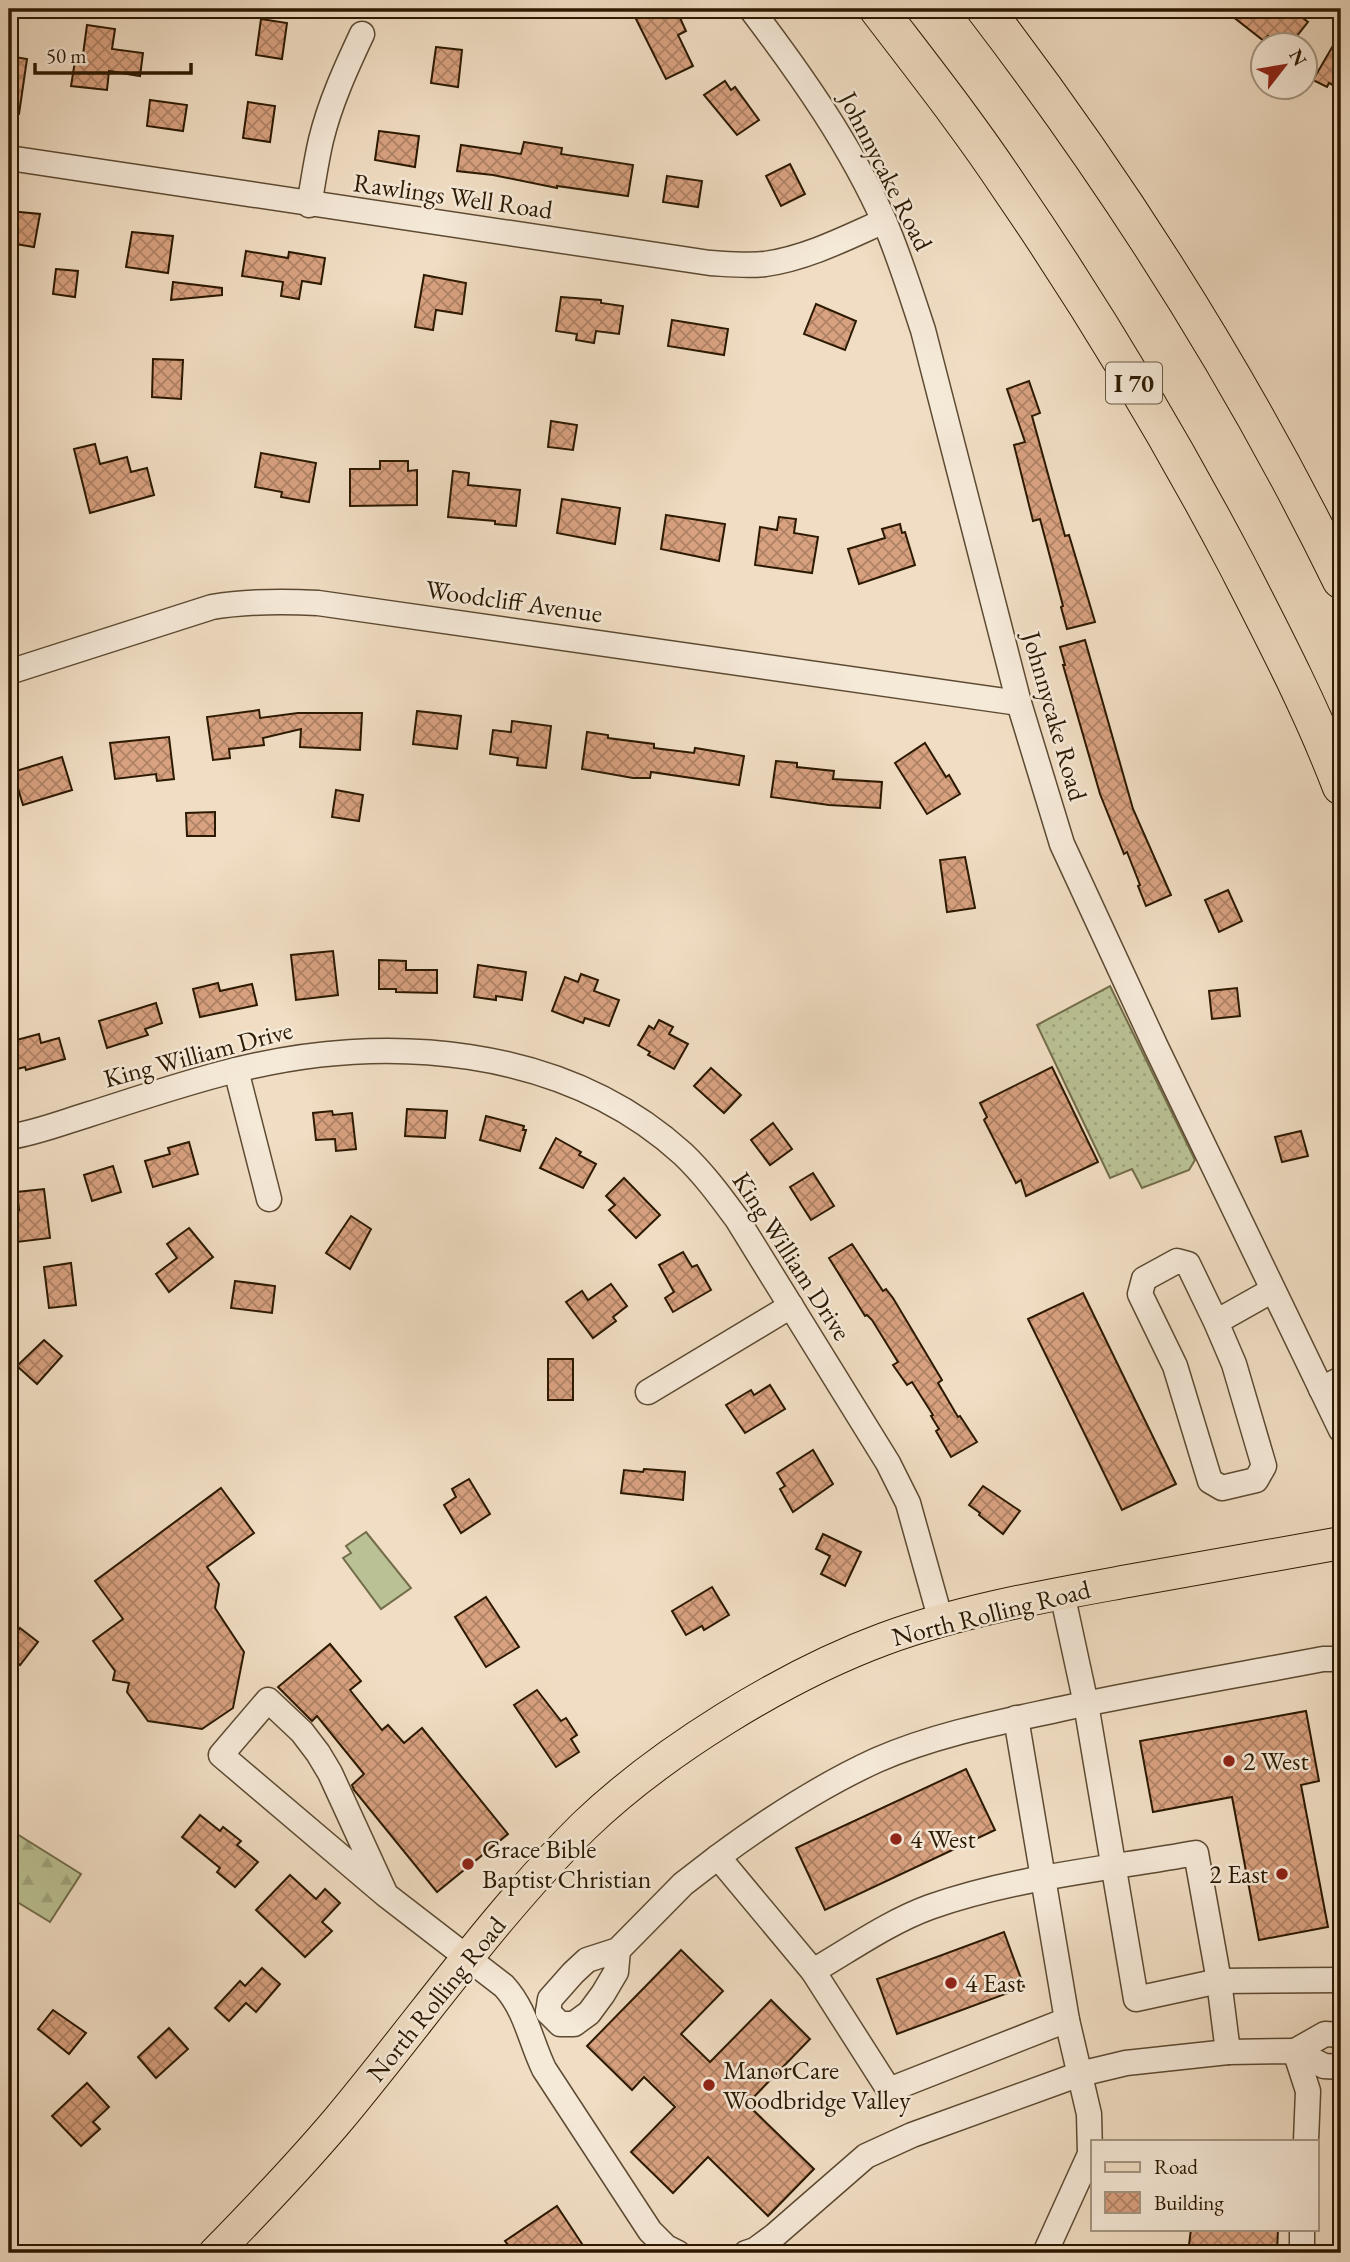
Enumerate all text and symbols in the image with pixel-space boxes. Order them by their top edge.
scale bar [35,32,191,76]
north arrow [1248,32,1318,102]
text: 50 m [46,42,87,69]
text: N [1283,44,1313,71]
street label: Johnnycake Road [830,84,941,257]
street label: Rawlings Well Road [351,165,556,227]
road number: I 70 [1106,362,1162,404]
street label: Woodcliff Avenue [423,572,605,630]
street label: Johnnycake Road [1014,626,1096,805]
street label: King William Drive [100,1012,296,1096]
street label: King William Drive [725,1165,859,1347]
street label: North Rolling Road [888,1572,1095,1654]
place label: 2 West [1243,1744,1309,1778]
marker: 2 West [1221,1753,1237,1769]
place label: 4 West [910,1822,976,1856]
marker: 4 West [888,1831,904,1847]
place label: Grace Bible Baptist Christian [482,1832,652,1896]
marker: Grace Bible Baptist Christian [460,1856,476,1872]
place label: 2 East [1209,1857,1268,1891]
marker: 2 East [1274,1866,1290,1882]
street label: North Rolling Road [359,1909,514,2089]
place label: 4 East [965,1966,1024,2000]
marker: 4 East [943,1975,959,1991]
place label: ManorCare Woodbridge Valley [723,2053,911,2117]
marker: ManorCare Woodbridge Valley [701,2077,717,2093]
legend [1091,2140,1318,2230]
text: Road [1154,2153,1198,2180]
text: Building [1154,2189,1224,2216]

